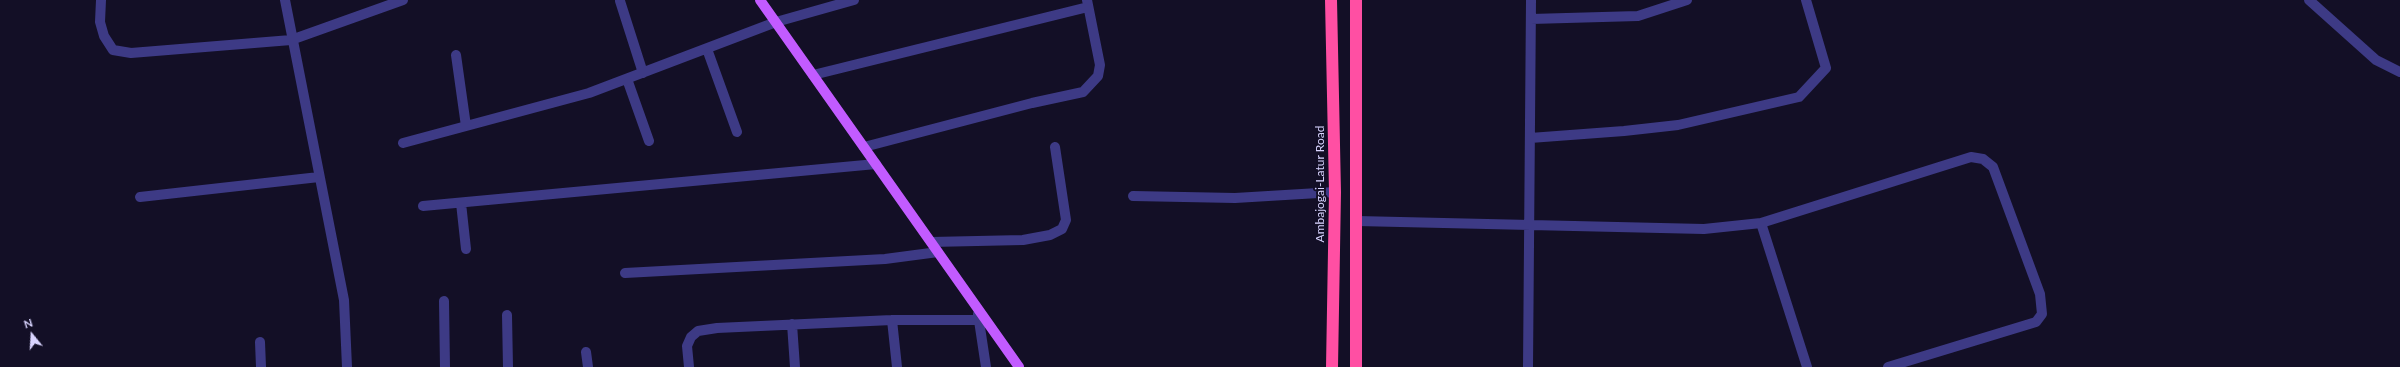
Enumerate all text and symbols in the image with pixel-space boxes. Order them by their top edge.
street label: Ambajogai-Latur Road [1313,126,1327,242]
north arrow [12,315,52,355]
text: N [22,316,34,331]

